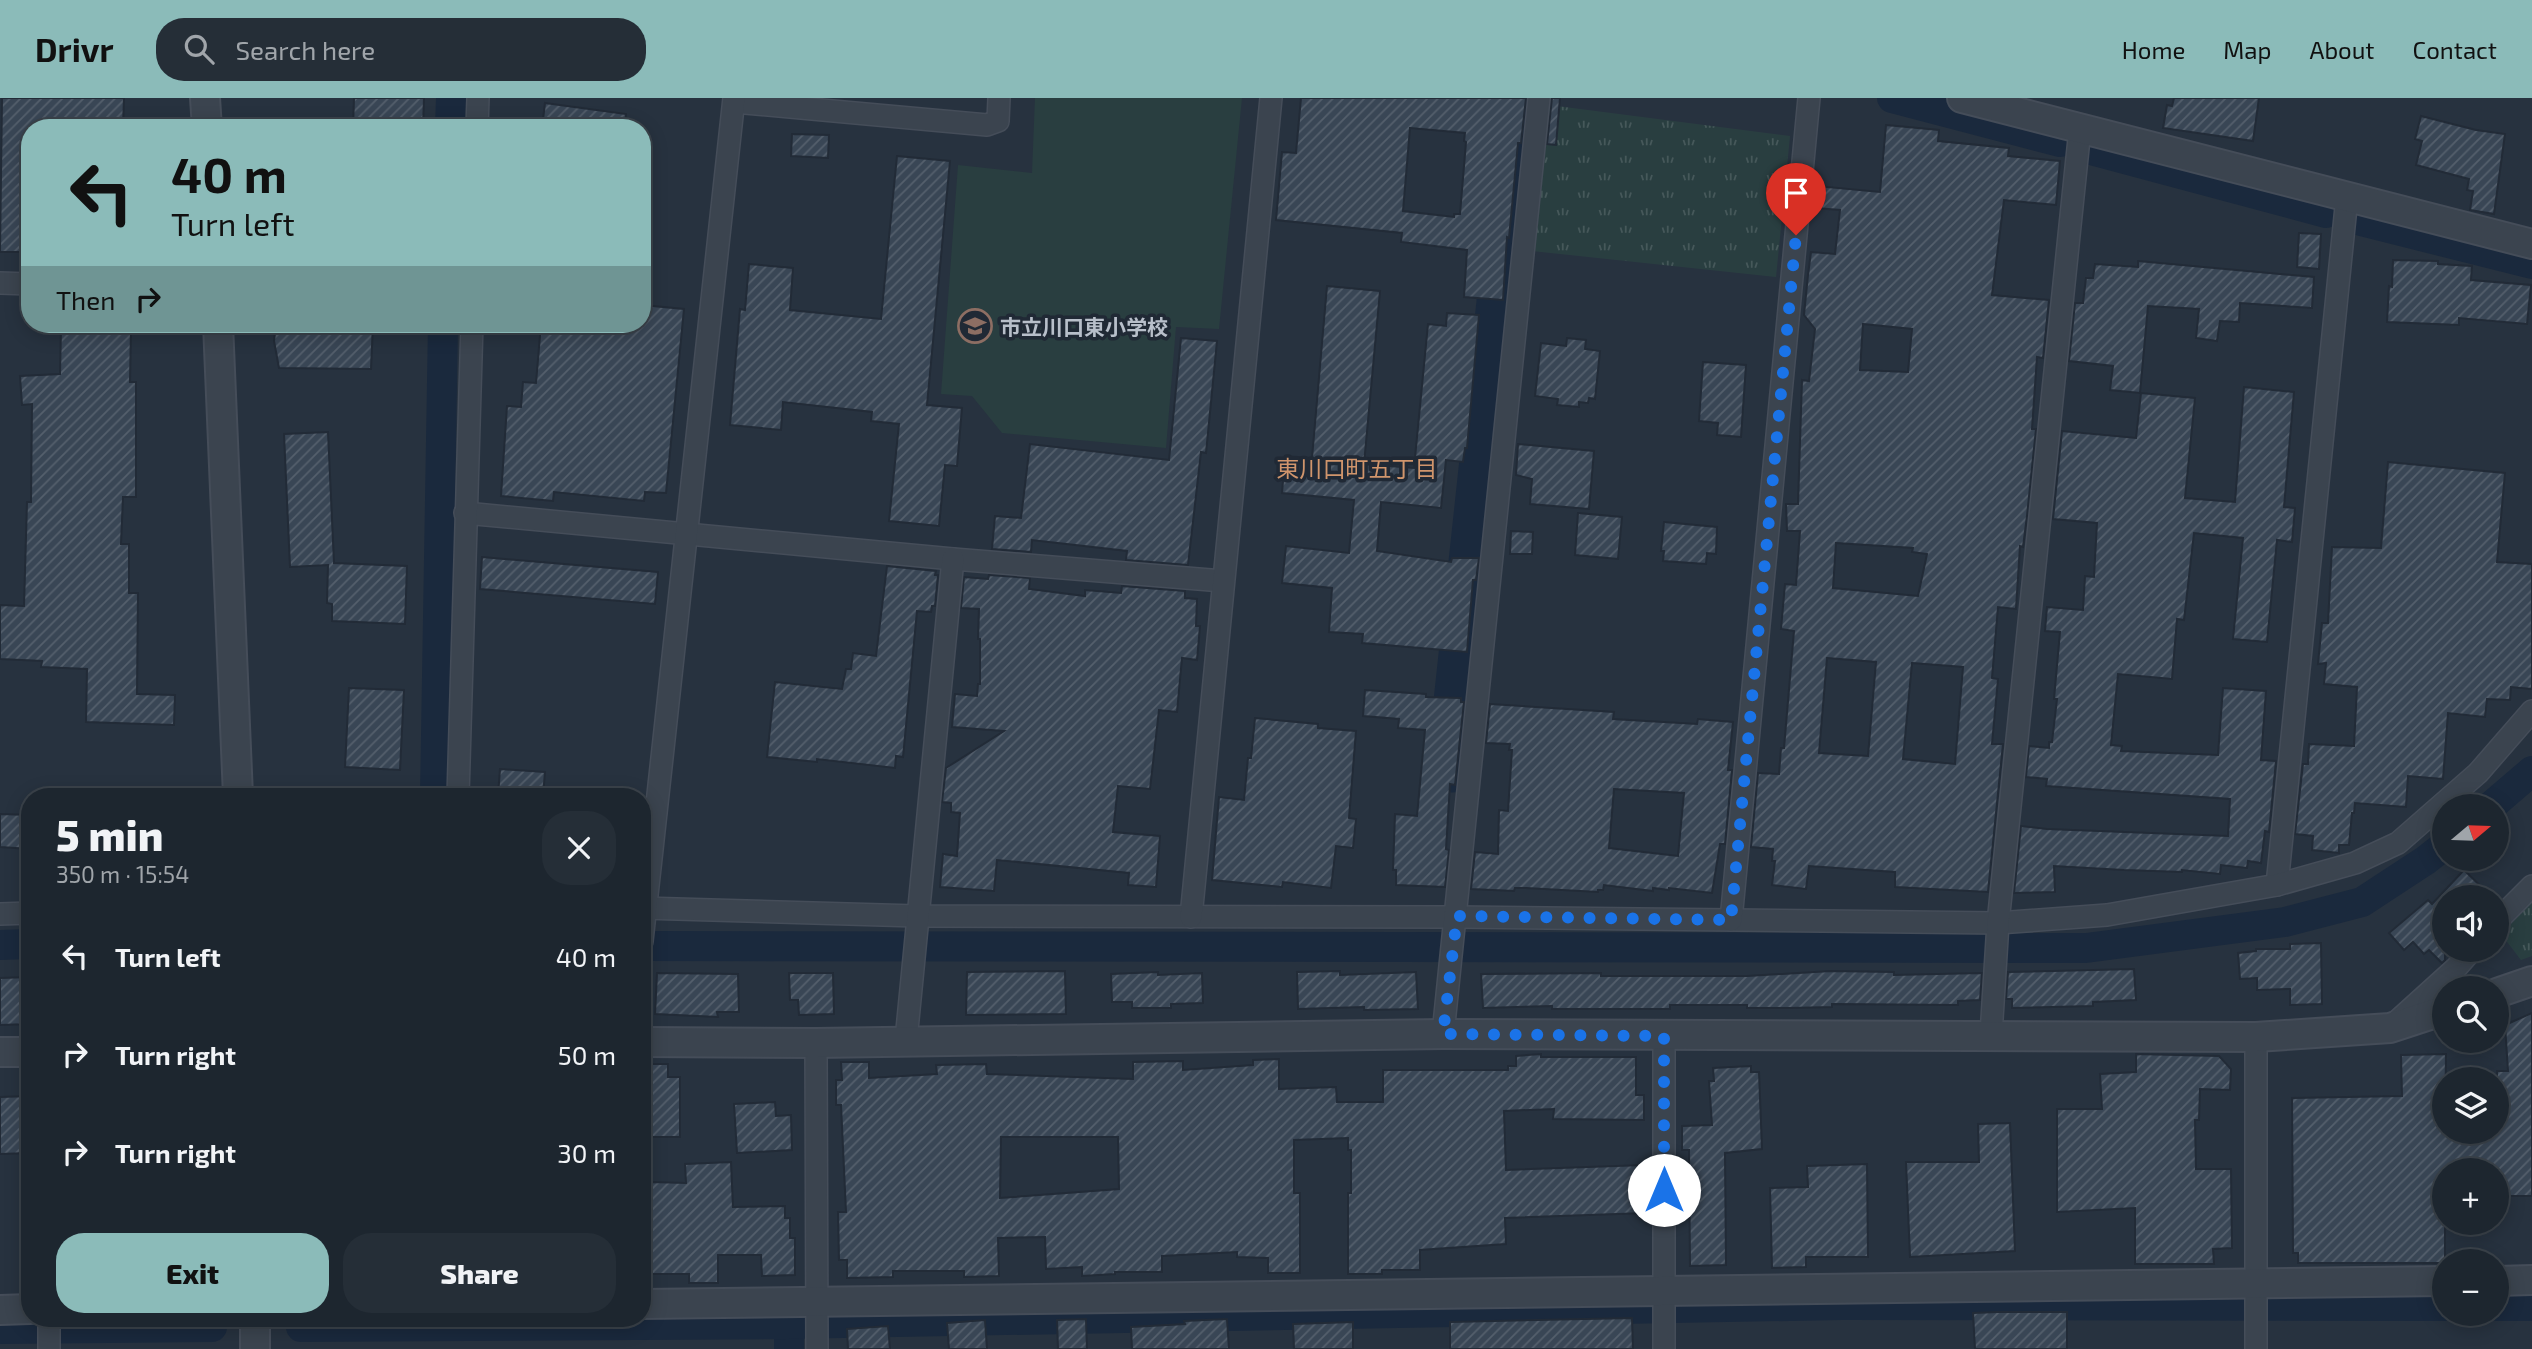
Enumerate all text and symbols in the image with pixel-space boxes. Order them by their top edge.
search box [156,18,646,81]
text: Drivr [35,29,114,69]
icon: search [180,30,218,68]
text: Search here [236,34,375,65]
text: Home [2122,35,2185,64]
text: Map [2223,35,2271,64]
text: About [2309,35,2375,64]
text: Contact [2413,35,2497,64]
text: 40 m [171,144,287,203]
icon: left [56,147,147,238]
pin [1766,163,1826,235]
icon: arrive [1777,174,1815,212]
text: Turn left [171,204,295,242]
icon: right [129,280,167,318]
text: Then [56,284,115,315]
school or university icon: 市立川口東小学校 [956,307,994,345]
place label: 市立川口東小学校 [1000,314,1168,339]
district label: 東川口町五丁目 [1277,454,1438,482]
north arrow [2432,794,2510,872]
map controls [2432,794,2509,1326]
text: 5 min [56,809,164,859]
button: close [542,811,616,885]
text: 350 m · 15:54 [56,860,189,888]
button: sound [2432,885,2509,962]
icon: left [56,937,94,975]
text: Turn left [115,941,221,972]
text: 40 m [556,941,616,972]
button: search [2432,976,2509,1053]
icon: right [56,1035,94,1073]
text: Turn right [115,1039,236,1070]
text: 50 m [558,1039,616,1070]
button: layers [2432,1067,2509,1144]
icon: right [56,1133,94,1171]
text: Turn right [115,1137,236,1168]
text: 30 m [557,1137,616,1168]
position arrow [1627,1153,1701,1227]
button: + [2432,1158,2509,1235]
button: Exit [56,1233,329,1313]
button: Share [343,1233,616,1313]
button: − [2432,1249,2509,1326]

